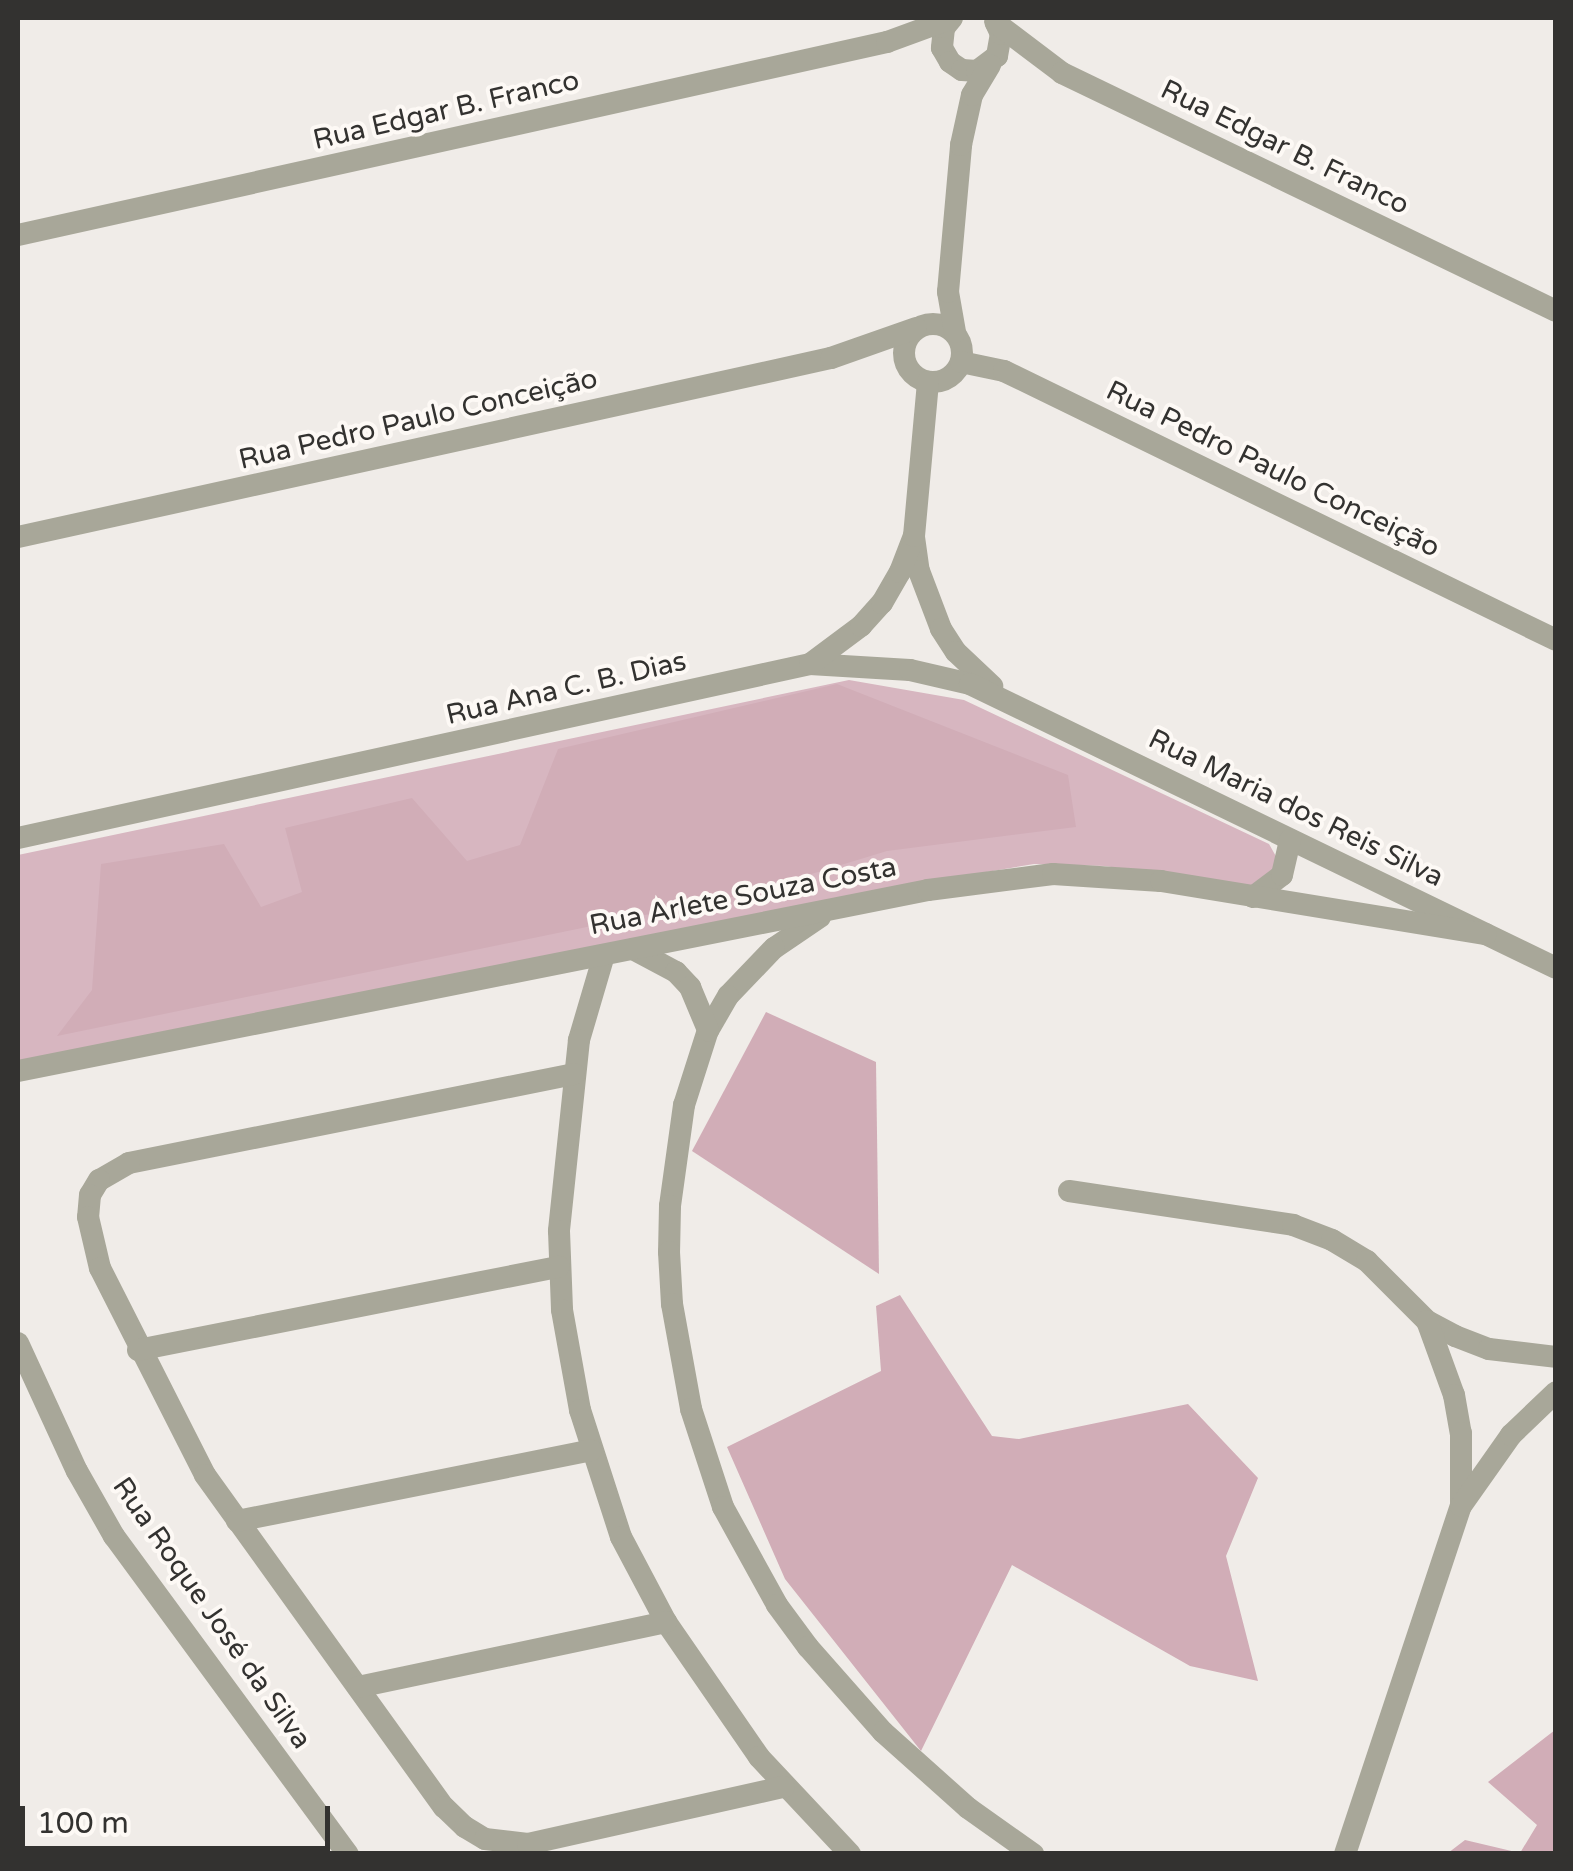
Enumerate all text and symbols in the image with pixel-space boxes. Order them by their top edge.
street label: Rua Edgar B. Franco [310,63,582,157]
street label: Rua Edgar B. Franco [1155,72,1415,222]
street label: Rua Pedro Paulo Conceição [235,361,601,477]
street label: Rua Pedro Paulo Conceição [1101,373,1445,565]
street label: Rua Ana C. B. Dias [443,644,689,732]
street label: Rua Maria dos Reis Silva [1143,722,1449,894]
street label: Rua Arlete Souza Costa [587,850,899,942]
street label: Rua Roque José da Silva [105,1471,319,1755]
scale bar [25,1786,335,1848]
text: 100 m [37,1805,129,1842]

